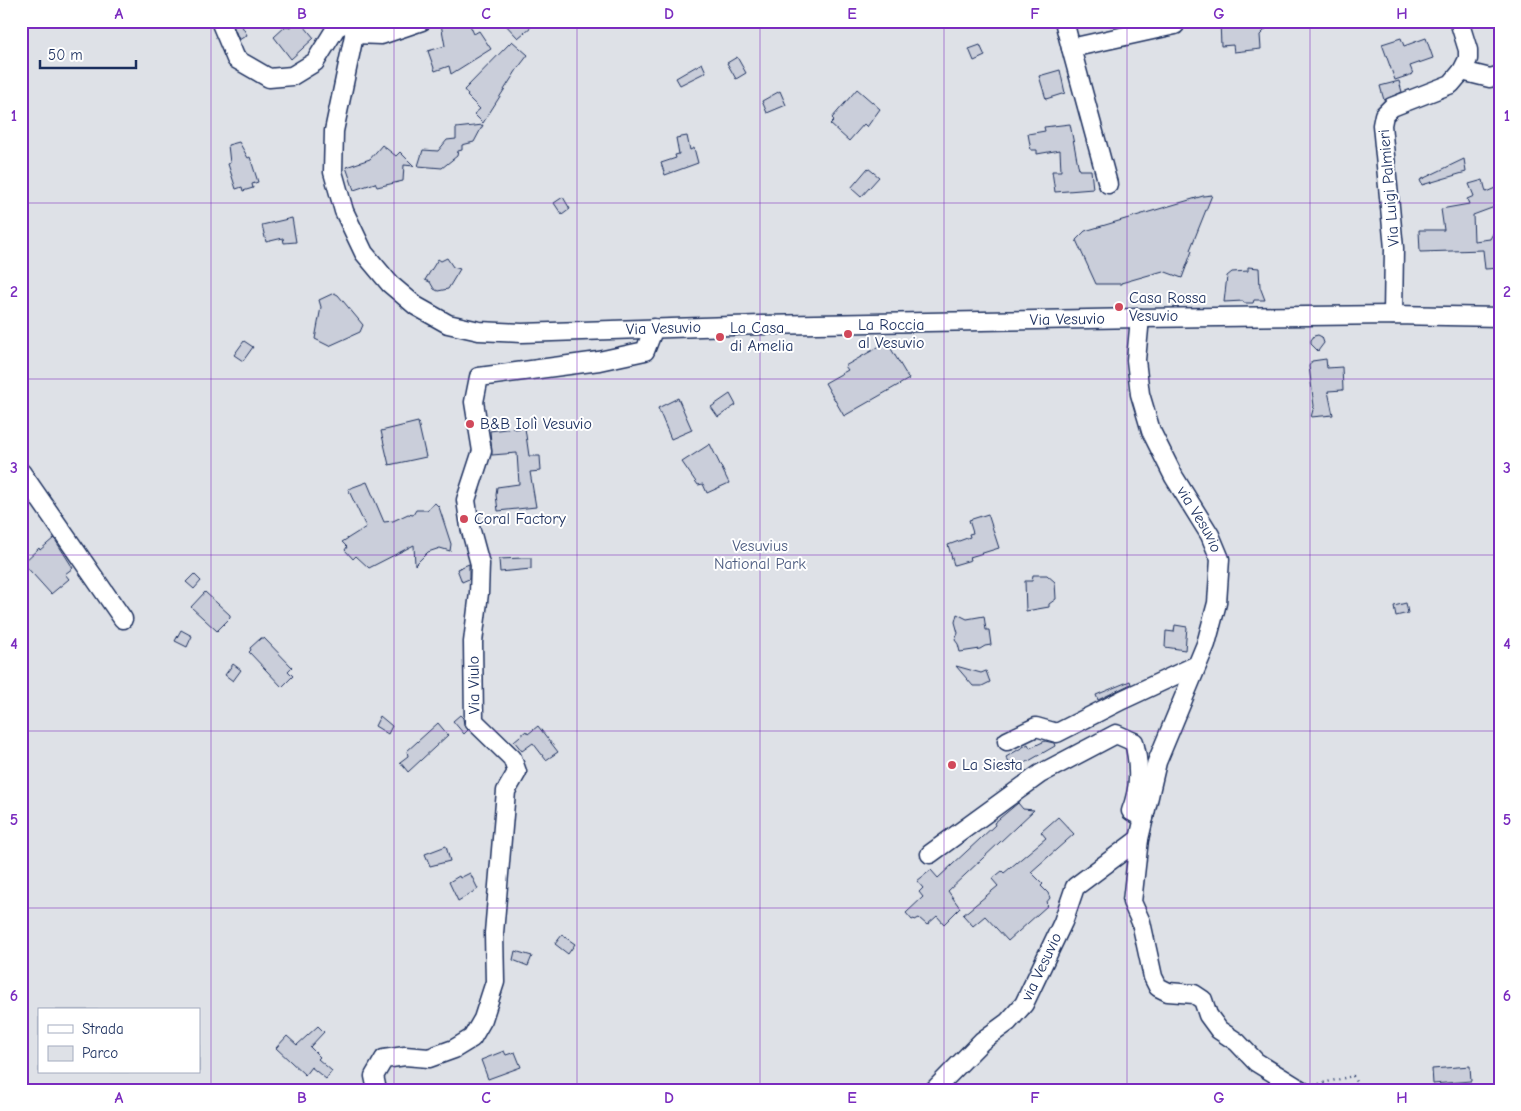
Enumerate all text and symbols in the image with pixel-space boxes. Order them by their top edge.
text: A [115,5,124,23]
text: B [297,5,307,23]
text: C [481,5,491,23]
text: D [664,5,674,23]
text: E [847,5,857,23]
text: F [1030,5,1040,23]
text: G [1213,5,1225,23]
text: H [1396,5,1408,23]
scale bar [40,38,136,70]
text: 50 m [48,46,83,64]
text: 1 [11,107,17,125]
text: 1 [1504,107,1510,125]
street label: Via Luigi Palmieri [1375,129,1403,247]
text: 2 [10,283,18,301]
text: 2 [1503,283,1511,301]
place label: Casa Rossa Vesuvio [1129,289,1207,325]
marker: Casa Rossa Vesuvio [1113,301,1125,313]
street label: Via Vesuvio [1030,310,1105,329]
place label: La Roccia al Vesuvio [858,316,924,352]
street label: Via Vesuvio [626,318,701,339]
place label: La Casa di Amelia [730,319,793,355]
marker: La Roccia al Vesuvio [842,328,854,340]
marker: La Casa di Amelia [714,331,726,343]
place label: B&B Iolì Vesuvio [480,415,592,433]
marker: B&B Iolì Vesuvio [464,418,476,430]
text: 3 [10,459,18,477]
text: 3 [1503,459,1511,477]
street label: via Vesuvio [1173,482,1225,555]
place label: Coral Factory [474,510,567,528]
marker: Coral Factory [458,513,470,525]
park label: Vesuvius National Park [714,537,806,573]
text: 4 [10,635,18,653]
text: 4 [1503,635,1511,653]
street label: Via Viulo [464,656,484,714]
place label: La Siesta [962,756,1023,774]
marker: La Siesta [946,759,958,771]
text: 5 [10,811,18,829]
text: 5 [1503,811,1511,829]
street label: via Vesuvio [1017,930,1066,1005]
text: 6 [10,987,18,1005]
text: 6 [1503,987,1511,1005]
legend [38,1008,200,1074]
text: Strada [82,1020,124,1038]
text: Parco [82,1044,118,1062]
text: A [115,1089,124,1107]
text: B [297,1089,307,1107]
text: C [481,1089,491,1107]
text: D [664,1089,674,1107]
text: E [847,1089,857,1107]
text: F [1030,1089,1040,1107]
text: G [1213,1089,1225,1107]
text: H [1396,1089,1408,1107]

